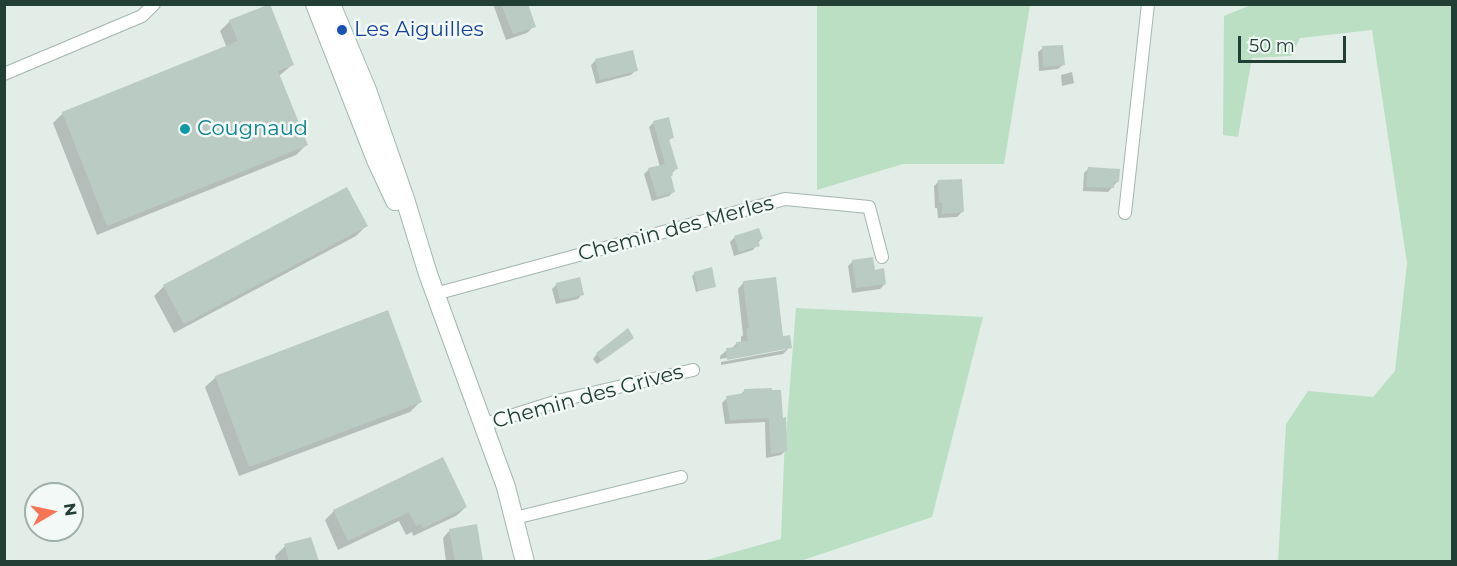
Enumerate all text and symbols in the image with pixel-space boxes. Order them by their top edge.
place label: Les Aiguilles [354,17,484,43]
marker: Les Aiguilles [335,23,349,37]
scale bar [1241,24,1349,62]
text: 50 m [1249,35,1295,57]
place label: Cougnaud [197,116,308,142]
marker: Cougnaud [178,122,192,136]
street label: Chemin des Merles [575,191,777,267]
street label: Chemin des Grives [490,359,686,435]
north arrow [24,482,84,542]
text: N [60,502,81,517]

